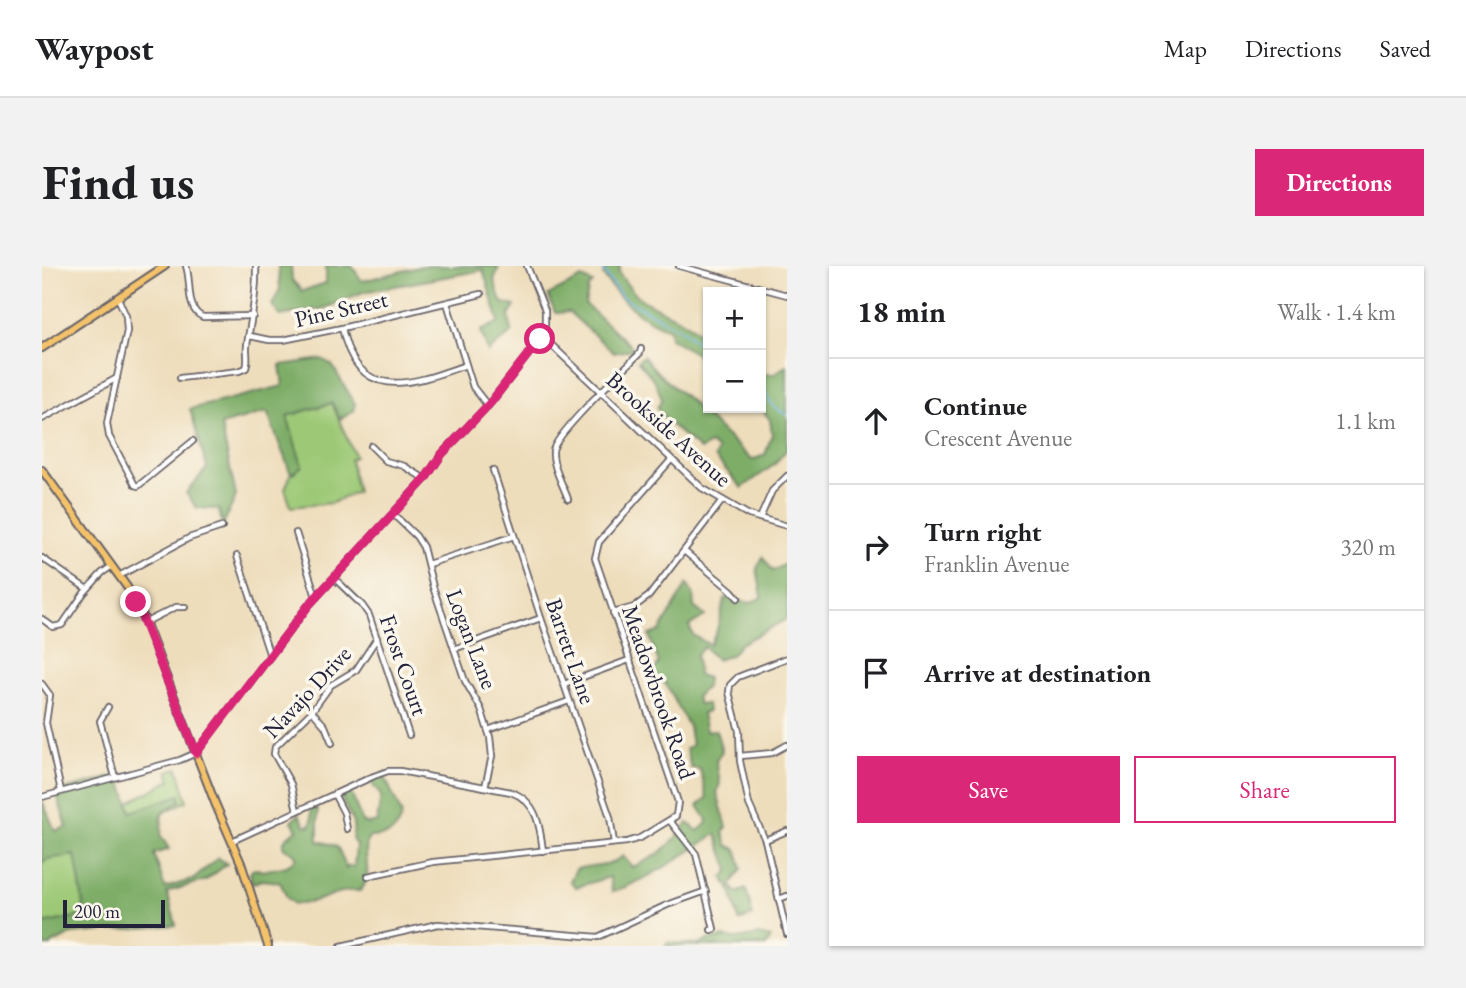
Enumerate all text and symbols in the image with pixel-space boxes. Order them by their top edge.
text: Waypost [35,27,154,70]
text: Map [1164,33,1207,64]
text: Directions [1245,33,1342,64]
text: Saved [1380,33,1431,64]
button: Directions [1255,149,1424,216]
text: Find us [42,150,194,214]
street label: Pine Street [292,284,391,334]
map controls [703,287,766,413]
button: + [703,287,766,350]
text: 18 min [857,292,946,331]
text: Walk · 1.4 km [1277,297,1396,327]
route start [524,323,555,354]
button: − [703,350,766,413]
street label: Brookside Avenue [600,365,738,493]
text: Continue [924,389,1027,423]
icon: ahead [857,402,895,440]
text: 1.1 km [1335,406,1396,436]
text: Crescent Avenue [924,423,1072,453]
text: Turn right [924,515,1042,549]
icon: right [857,528,895,566]
text: 320 m [1340,532,1396,562]
text: Franklin Avenue [924,549,1069,579]
street label: Logan Lane [439,585,505,693]
route end [120,586,151,617]
street label: Barrett Lane [539,594,603,708]
street label: Meadowbrook Road [615,601,703,783]
street label: Frost Court [373,611,435,720]
street label: Navajo Drive [257,639,358,745]
icon: arrive [857,654,895,692]
text: Arrive at destination [924,656,1151,690]
button: Save [857,756,1120,823]
button: Share [1134,756,1396,823]
scale bar [63,897,164,929]
text: 200 m [74,899,120,924]

